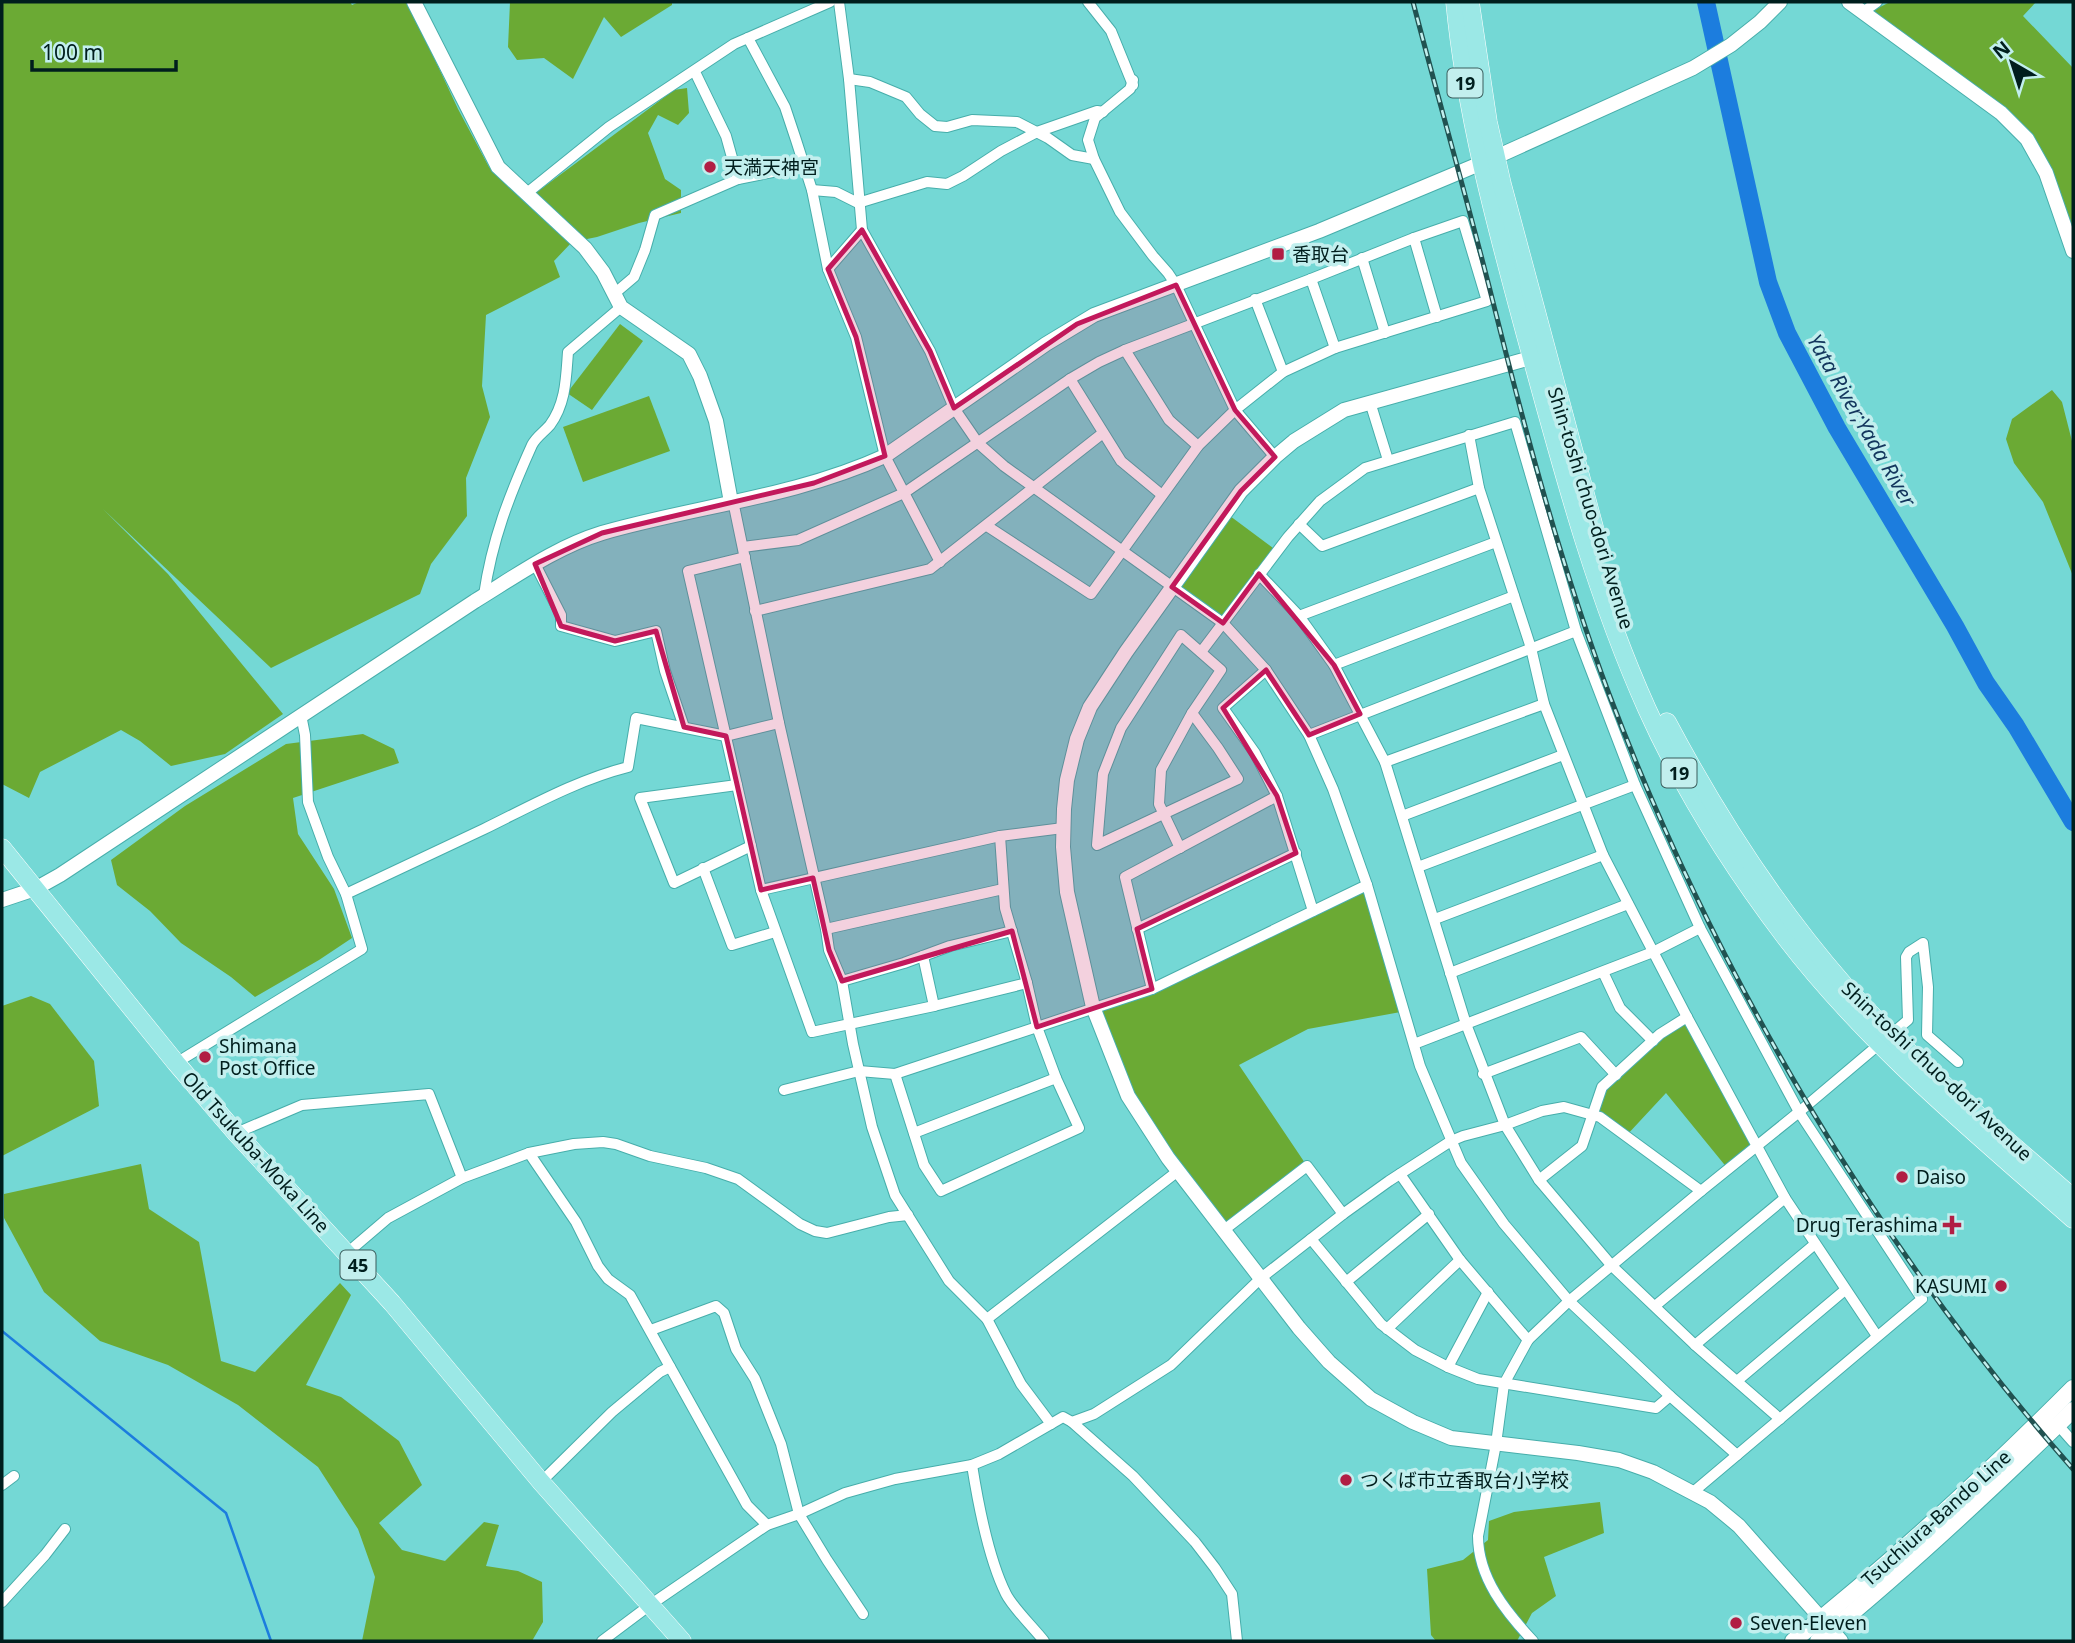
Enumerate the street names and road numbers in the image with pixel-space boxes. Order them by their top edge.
road number: 19 [1448,68,1482,98]
street label: Shin-toshi chuo-dori Avenue [1542,384,1640,632]
road number: 19 [1662,758,1696,788]
street label: Shin-toshi chuo-dori Avenue [1836,976,2038,1166]
street label: Old Tsukuba-Moka Line [176,1066,336,1238]
road number: 45 [340,1250,376,1280]
street label: Tsuchiura-Bando Line [1856,1444,2016,1592]

